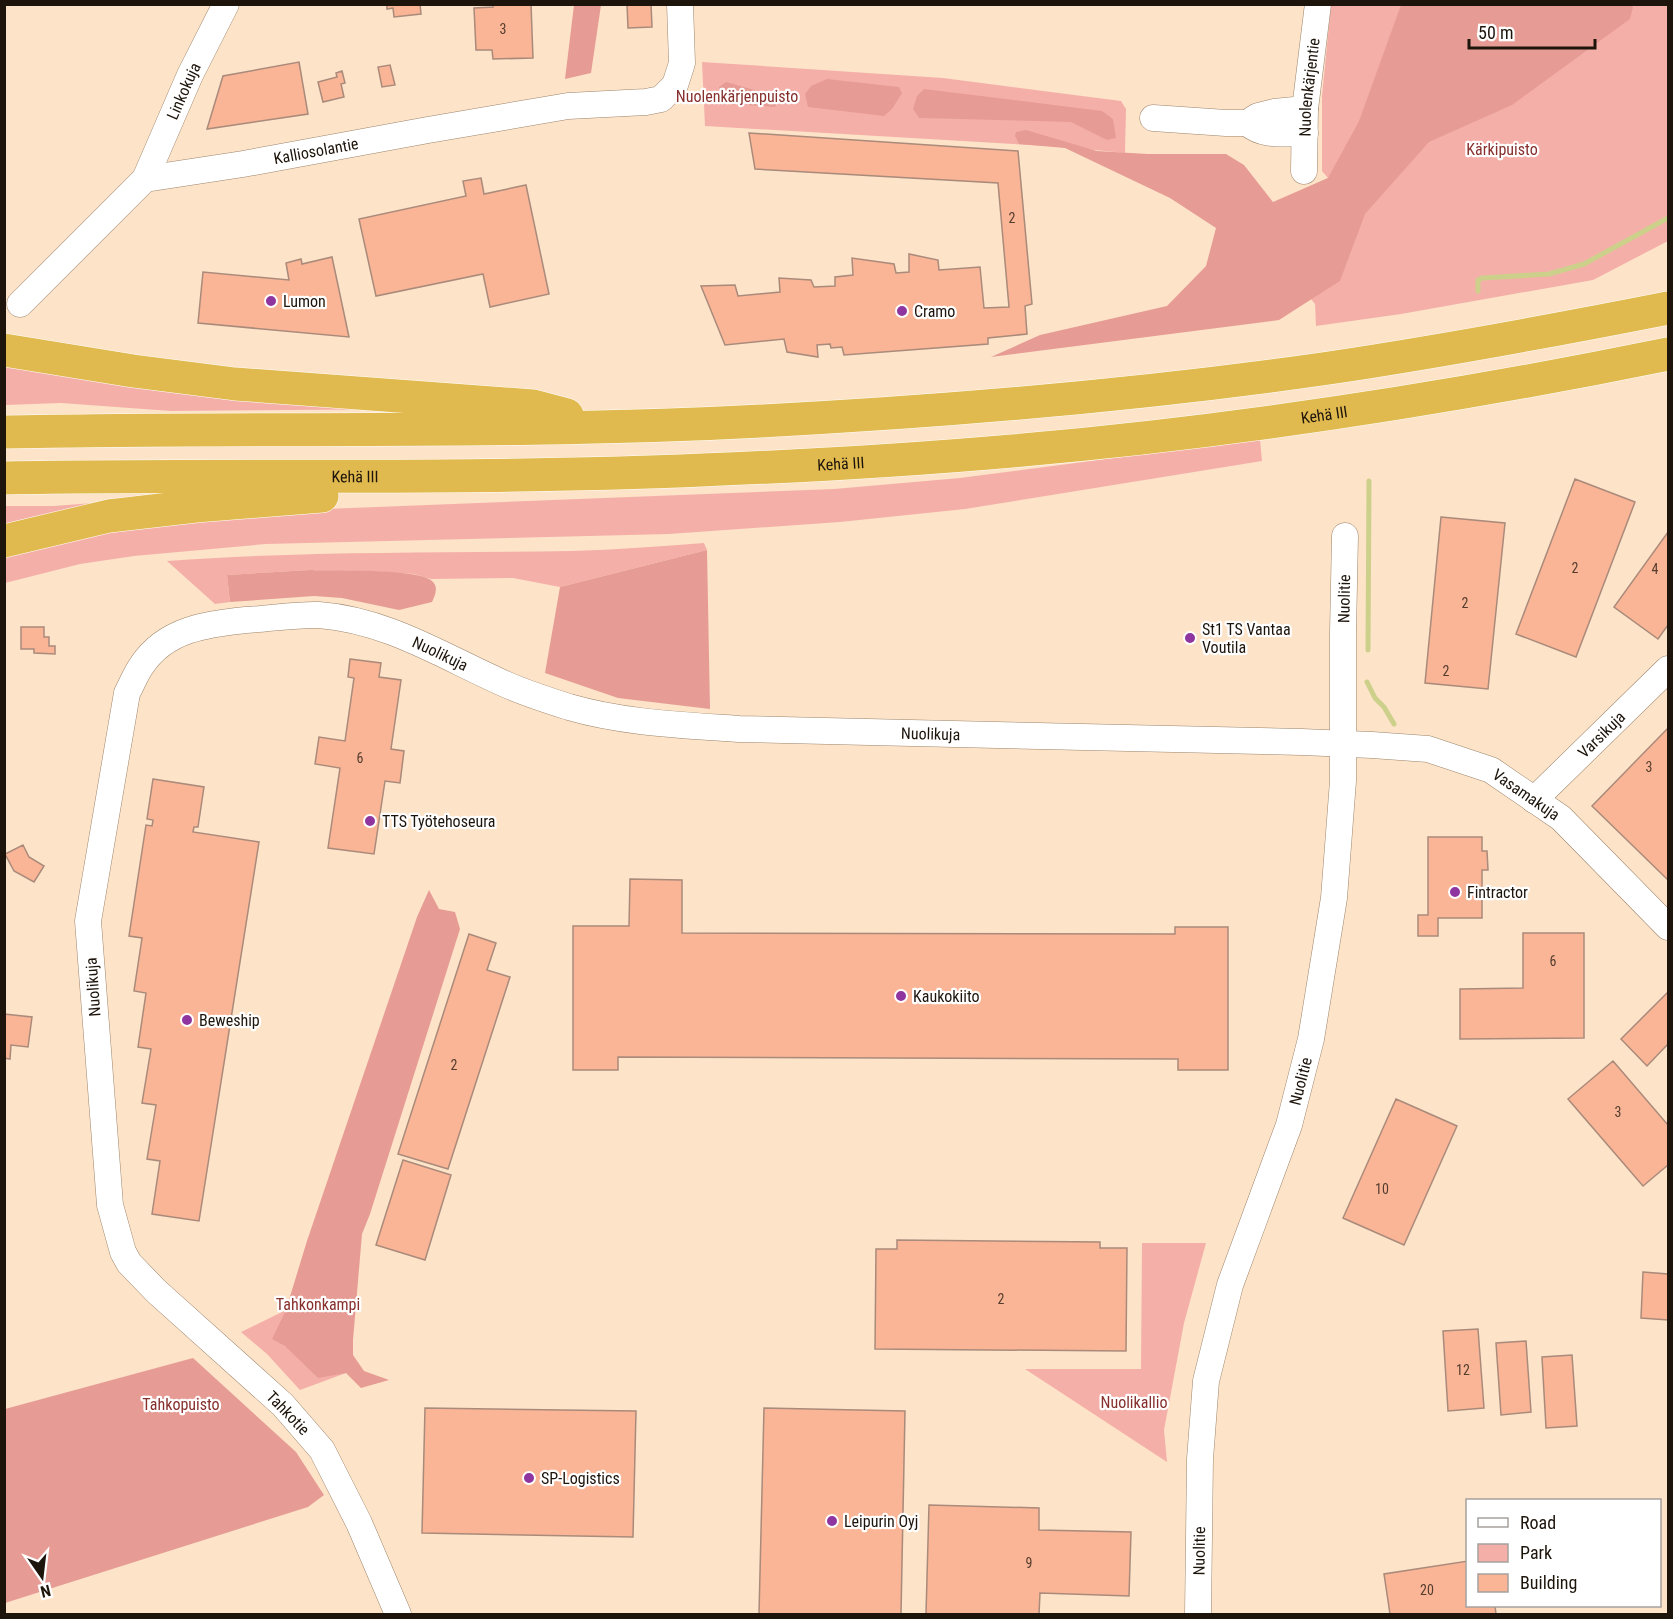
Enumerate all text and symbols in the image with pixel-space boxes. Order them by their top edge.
scale bar [1469,12,1595,50]
house number: 3 [500,21,506,37]
text: 50 m [1478,22,1513,43]
street label: Nuolenkärjentie [1295,37,1323,137]
street label: Linkokuja [162,59,204,122]
park label: Nuolenkärjenpuisto [676,87,798,106]
street label: Kalliosolantie [272,134,360,168]
park label: Kärkipuisto [1466,140,1538,159]
house number: 2 [1009,210,1016,226]
place label: Lumon [283,292,326,311]
marker: Lumon [264,294,278,308]
place label: Cramo [914,302,955,321]
marker: Cramo [895,304,909,318]
street label: Kehä III [1299,402,1349,427]
street label: Kehä III [817,452,865,474]
street label: Kehä III [331,467,379,486]
house number: 2 [1572,560,1579,576]
house number: 4 [1652,561,1659,577]
street label: Nuolitie [1334,574,1354,623]
house number: 2 [1462,595,1469,611]
place label: St1 TS Vantaa Voutila [1202,620,1291,657]
marker: St1 TS Vantaa Voutila [1183,631,1197,645]
street label: Nuolikuja [410,632,471,675]
house number: 2 [1443,663,1450,679]
street label: Varsikuja [1574,707,1629,761]
street label: Nuolikuja [901,723,960,744]
house number: 6 [357,750,364,766]
house number: 3 [1646,759,1652,775]
street label: Vasamakuja [1489,765,1564,824]
place label: TTS Työtehoseura [382,812,495,831]
marker: TTS Työtehoseura [363,814,377,828]
place label: Fintractor [1467,883,1528,902]
marker: Fintractor [1448,885,1462,899]
house number: 6 [1550,953,1557,969]
street label: Nuolikuja [81,957,105,1017]
place label: Kaukokiito [913,987,980,1006]
marker: Kaukokiito [894,989,908,1003]
place label: Beweship [199,1011,260,1030]
marker: Beweship [180,1013,194,1027]
street label: Nuolitie [1285,1055,1315,1107]
house number: 2 [451,1057,458,1073]
house number: 3 [1615,1104,1621,1120]
house number: 10 [1375,1181,1389,1197]
house number: 2 [998,1291,1005,1307]
park label: Tahkonkampi [276,1295,360,1314]
house number: 12 [1456,1362,1470,1378]
street label: Tahkotie [262,1387,314,1439]
park label: Nuolikallio [1101,1393,1167,1412]
park label: Tahkopuisto [142,1395,220,1414]
place label: SP-Logistics [541,1469,620,1488]
marker: SP-Logistics [522,1471,536,1485]
legend [1466,1499,1661,1607]
place label: Leipurin Oyj [844,1512,918,1531]
text: Road [1520,1512,1556,1533]
marker: Leipurin Oyj [825,1514,839,1528]
street label: Nuolitie [1189,1526,1209,1576]
text: Park [1520,1542,1552,1563]
north arrow [12,1547,72,1607]
house number: 9 [1026,1555,1032,1571]
text: Building [1520,1572,1577,1593]
text: N [38,1581,53,1601]
house number: 20 [1420,1582,1434,1598]

